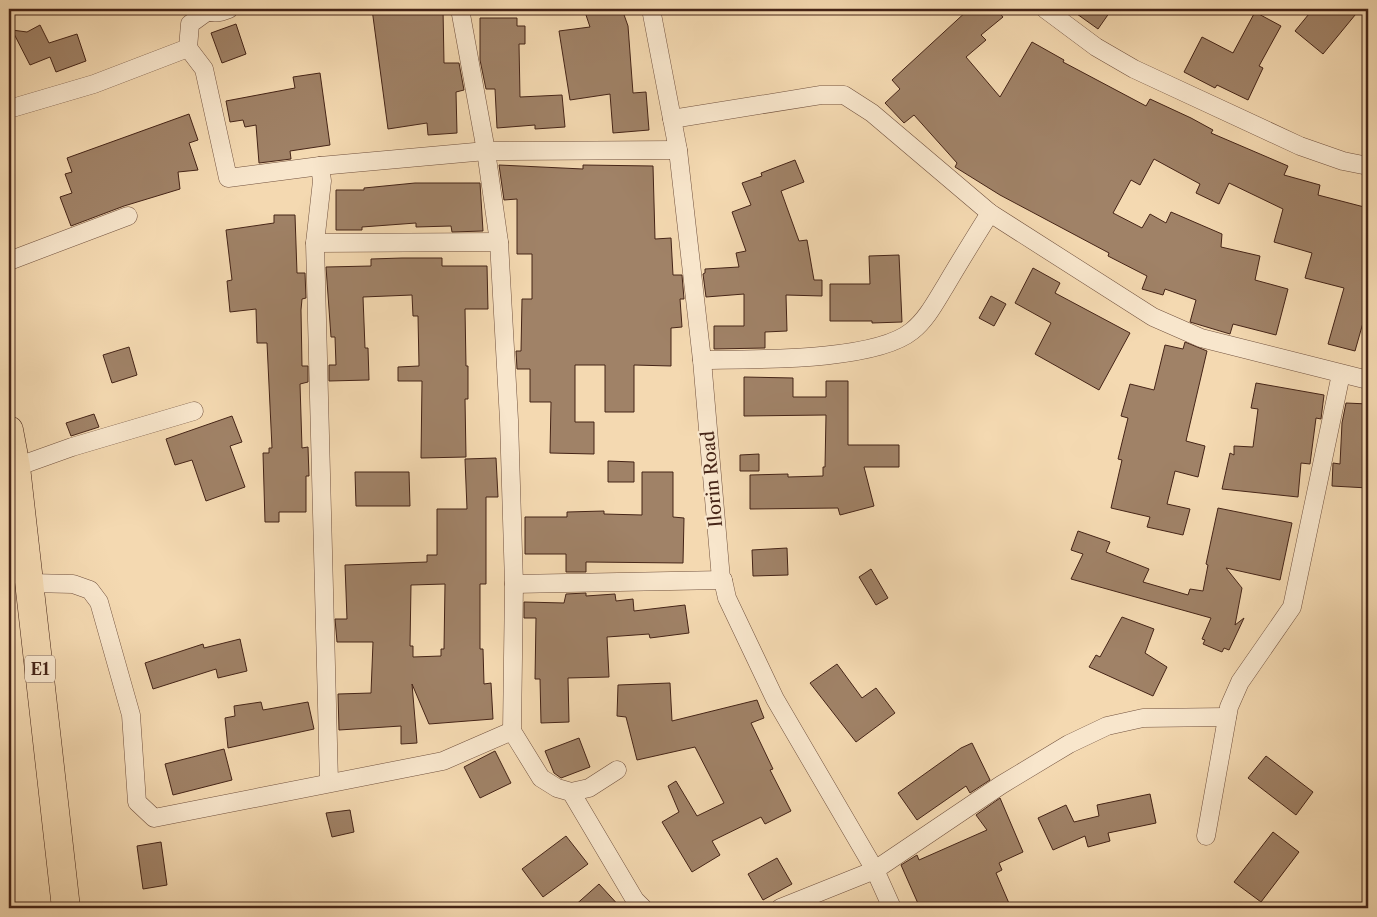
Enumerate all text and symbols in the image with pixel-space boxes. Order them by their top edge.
street label: Ilorin Road [697,430,727,528]
road number: E1 [25,656,55,682]

